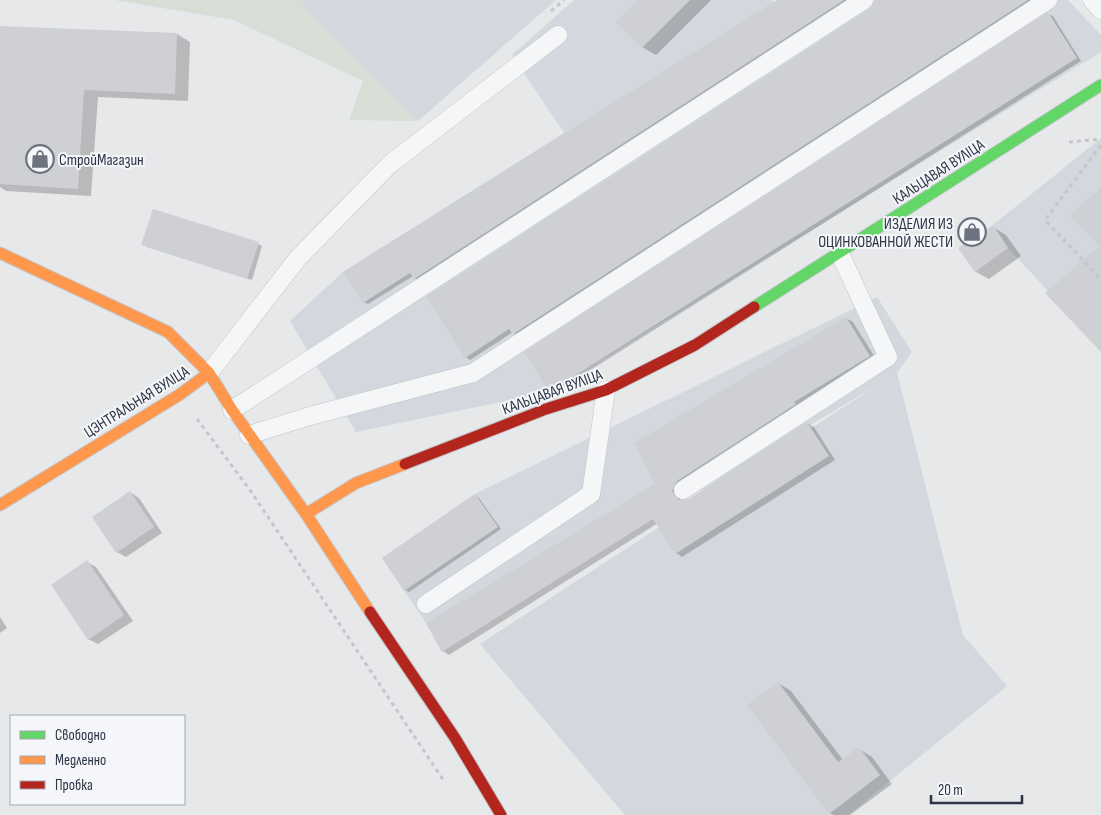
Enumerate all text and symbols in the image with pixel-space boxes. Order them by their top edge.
street label: КАЛЬЦАВАЯ ВУЛІЦА [889,136,988,209]
shop icon: СтройМагазин [25,144,55,174]
place label: СтройМагазин [59,151,144,170]
place label: ИЗДЕЛИЯ ИЗ ОЦИНКОВАННОЙ ЖЕСТИ [818,215,953,252]
shop icon: ИЗДЕЛИЯ ИЗ ОЦИНКОВАННОЙ ЖЕСТИ [957,217,987,247]
street label: ЦЭНТРАЛЬНАЯ ВУЛІЦА [81,362,193,442]
street label: КАЛЬЦАВАЯ ВУЛІЦА [500,365,605,419]
legend [10,715,185,805]
text: Свободно [55,726,106,745]
text: Медленно [55,751,106,770]
scale bar [931,772,1022,804]
text: Пробка [55,776,93,795]
text: 20 m [938,781,963,800]

